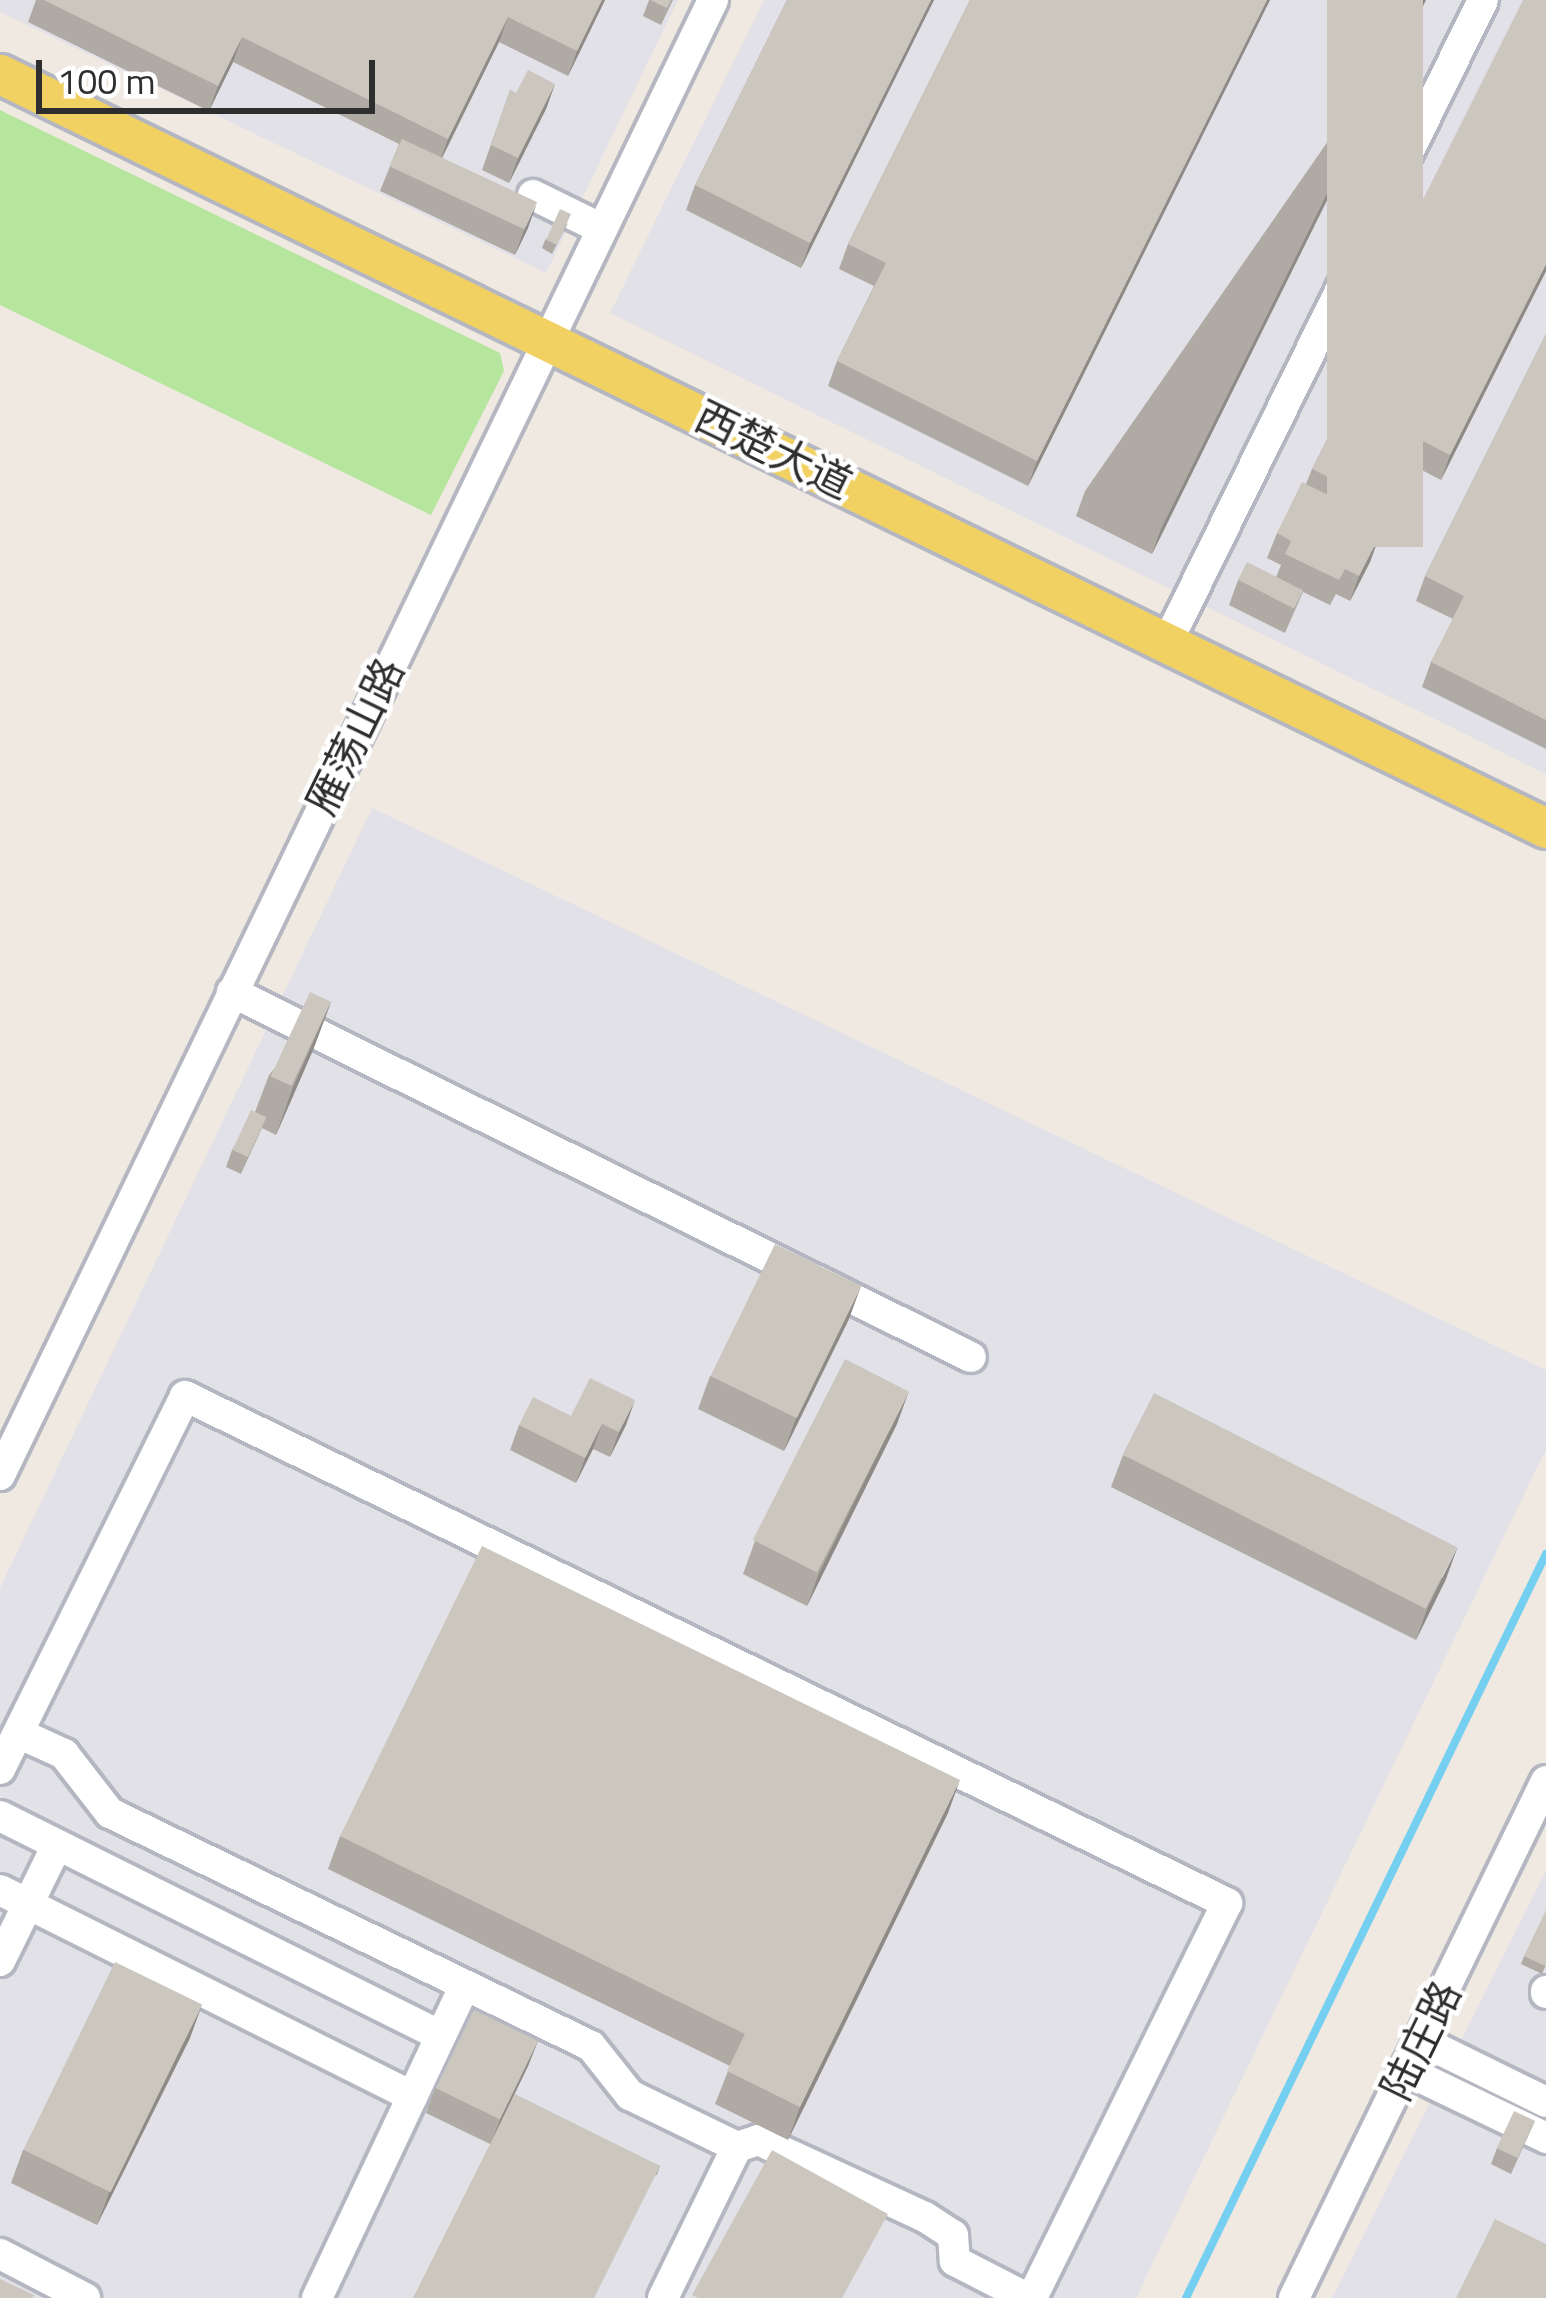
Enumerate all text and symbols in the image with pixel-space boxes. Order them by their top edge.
scale bar [42,36,381,110]
text: 100 m [57,53,156,108]
street label: 西楚大道 [687,390,861,508]
street label: 雁荡山路 [295,649,413,823]
street label: 陆庄路 [1370,1972,1470,2108]

